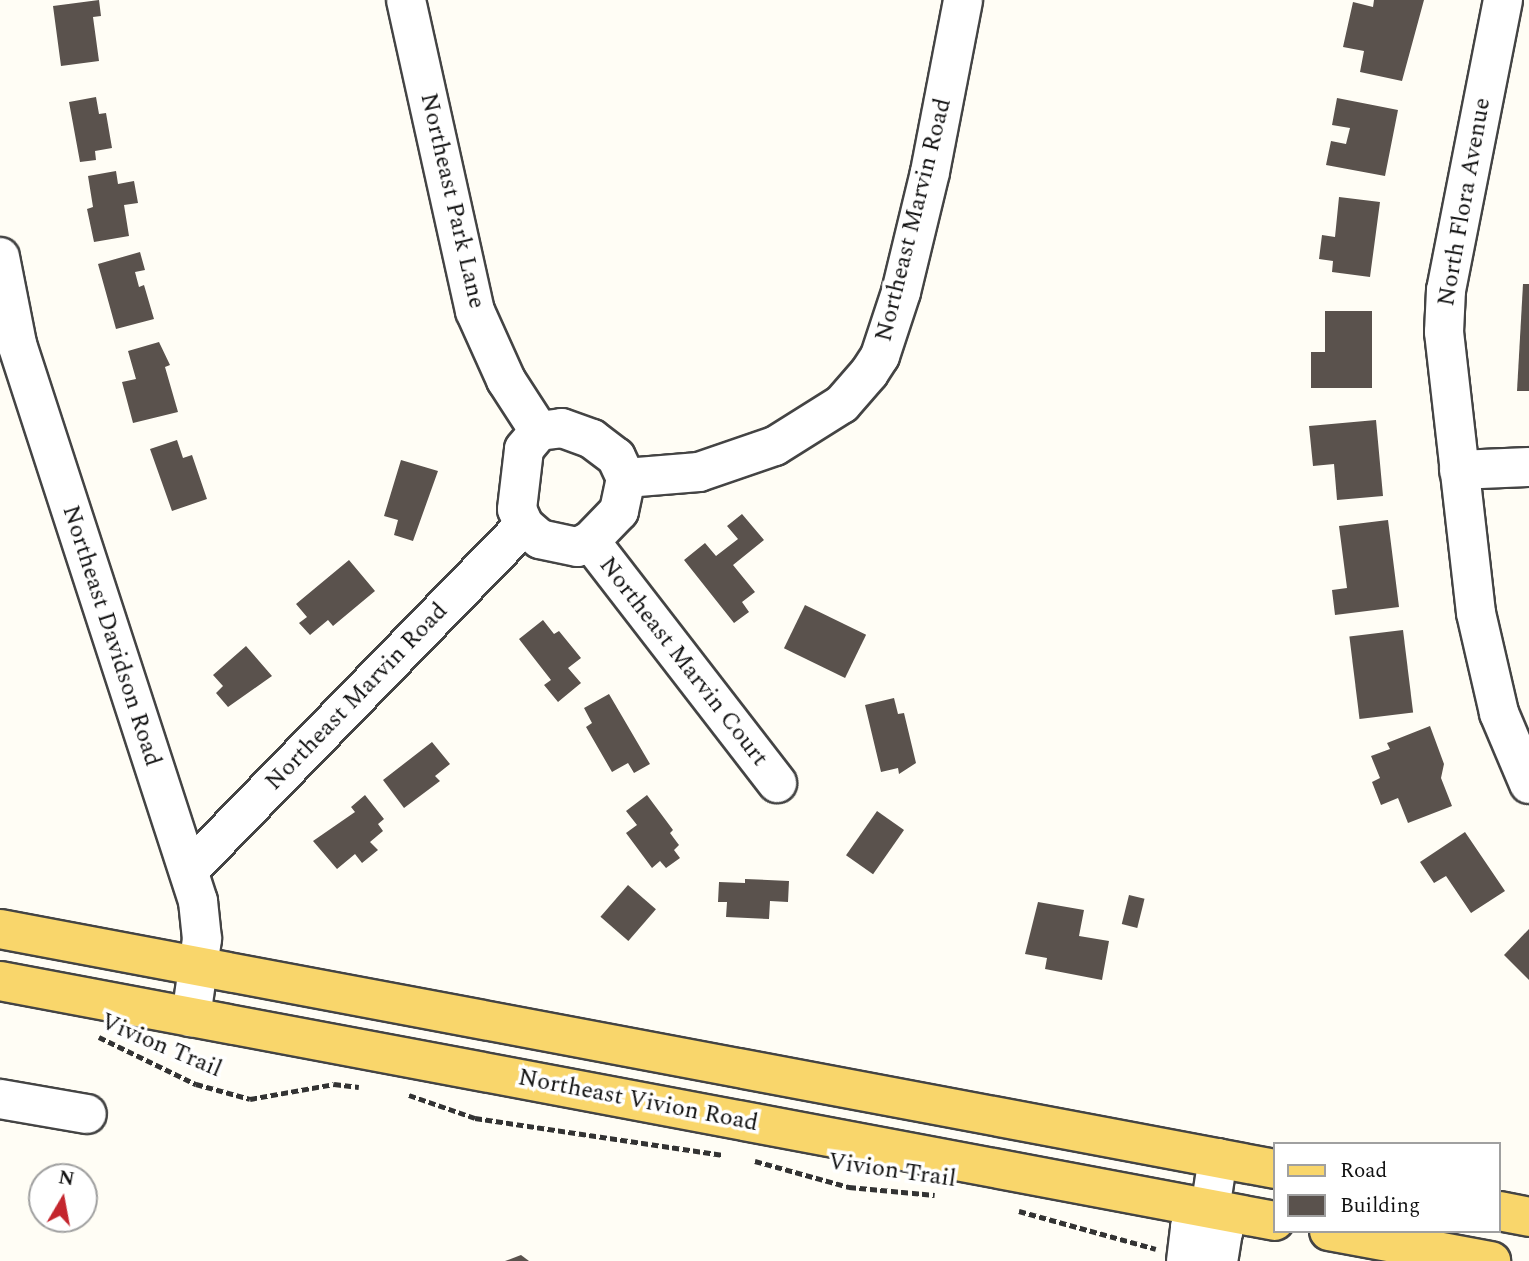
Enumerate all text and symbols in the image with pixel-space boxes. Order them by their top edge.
street label: Northeast Park Lane [413,90,491,312]
street label: Northeast Marvin Road [870,95,958,345]
street label: North Flora Avenue [1432,96,1498,308]
street label: Northeast Davidson Road [55,502,167,770]
street label: Northeast Marvin Court [592,552,774,772]
street label: Northeast Marvin Road [260,597,454,797]
street label: Vivion Trail [96,1008,226,1084]
street label: Northeast Vivion Road [516,1064,760,1138]
legend [1274,1142,1501,1233]
street label: Vivion Trail [826,1148,958,1194]
text: Road [1340,1155,1387,1187]
north arrow [28,1163,98,1233]
text: N [56,1163,77,1194]
text: Building [1340,1190,1420,1222]

